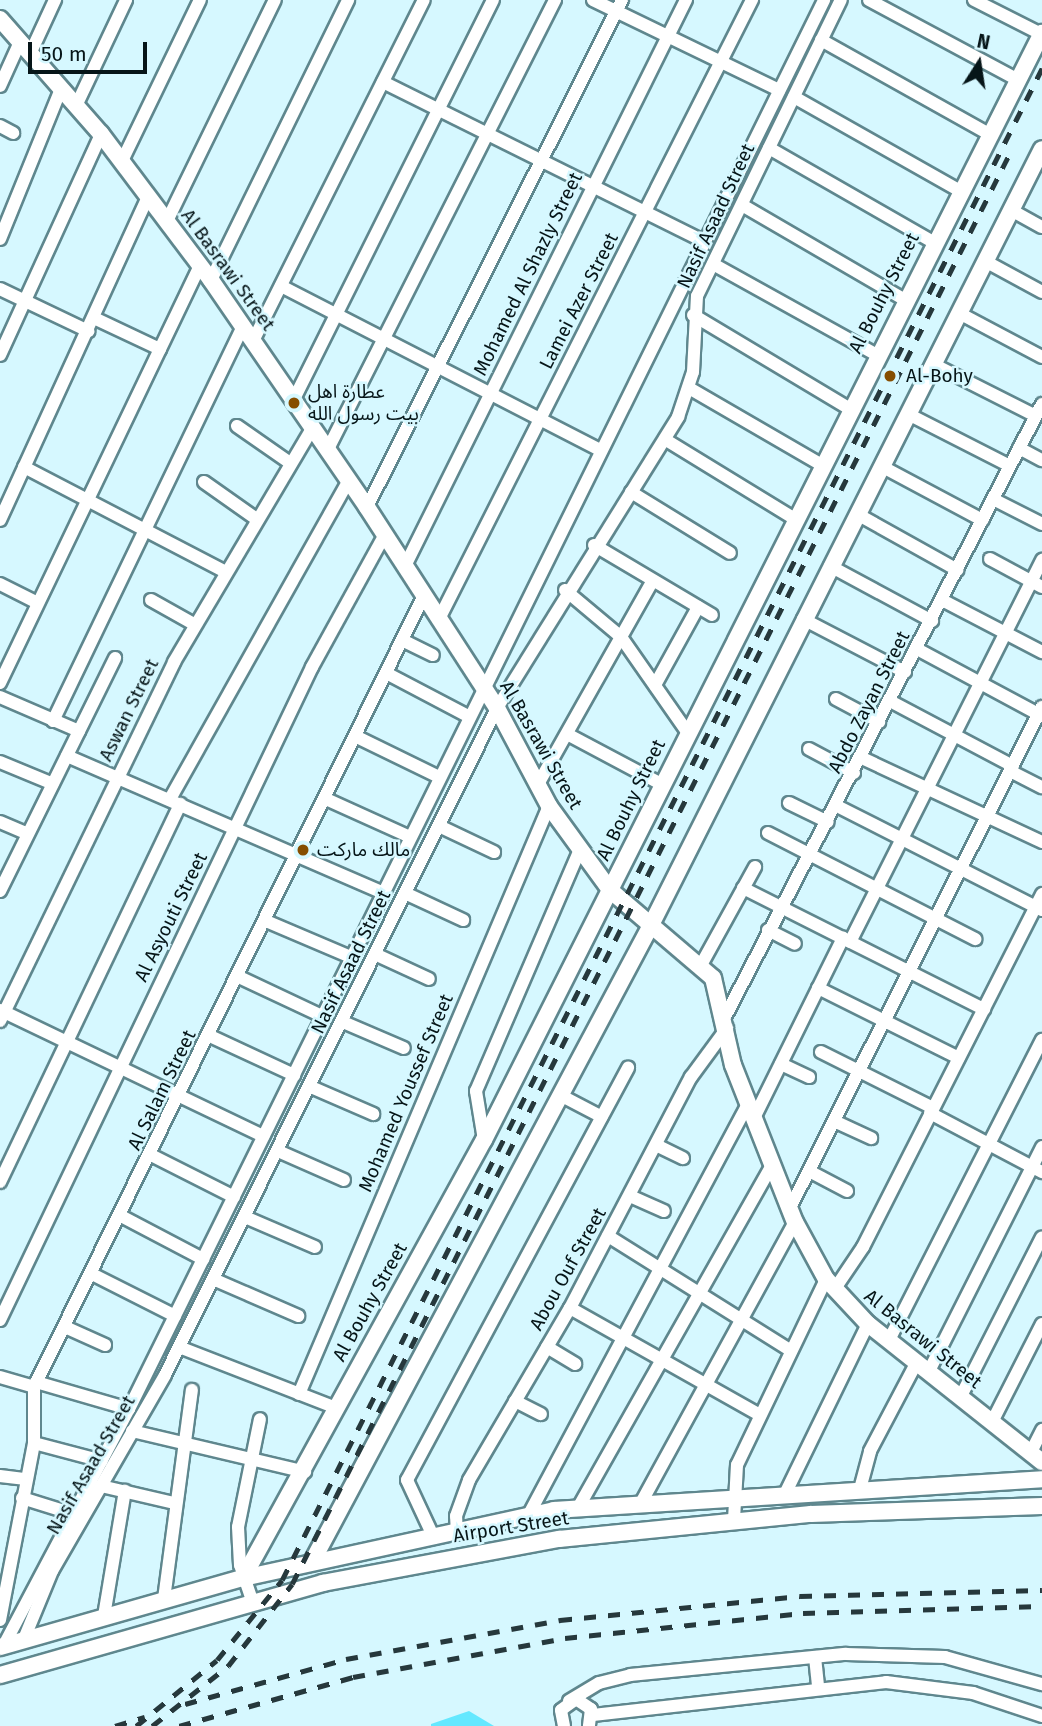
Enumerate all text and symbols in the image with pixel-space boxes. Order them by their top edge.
scale bar [32,28,150,72]
north arrow [944,28,1014,98]
text: N [975,29,992,55]
text: 50 m [41,41,87,67]
street label: Nasif Asaad Street [673,140,759,292]
street label: Mohamed Al Shazly Street [469,169,587,379]
street label: Al Basrawi Street [176,205,280,335]
street label: Lamei Azer Street [535,229,623,373]
street label: Al Bouhy Street [844,229,924,357]
place label: Al-Bohy [906,365,973,387]
marker: Al-Bohy [880,366,900,386]
place label: عطارة اهل بيت رسول الله [308,381,419,425]
marker: عطارة اهل بيت رسول الله [286,395,302,411]
street label: Abdo Zayan Street [823,627,915,777]
street label: Aswan Street [94,655,164,765]
street label: Al Basrawi Street [495,677,587,813]
street label: Al Bouhy Street [592,736,670,864]
place label: مالك ماركت [317,839,410,861]
marker: مالك ماركت [295,842,311,858]
street label: Al Asyouti Street [130,849,212,985]
street label: Nasif Asaad Street [306,887,396,1037]
street label: Mohamed Youssef Street [354,991,458,1195]
street label: Al Salam Street [123,1026,201,1154]
street label: Abou Ouf Street [525,1204,611,1334]
street label: Al Bouhy Street [328,1239,412,1365]
street label: Al Basrawi Street [860,1285,986,1393]
street label: Nasif Asaad Street [42,1391,140,1539]
street label: Airport Street [452,1507,570,1547]

